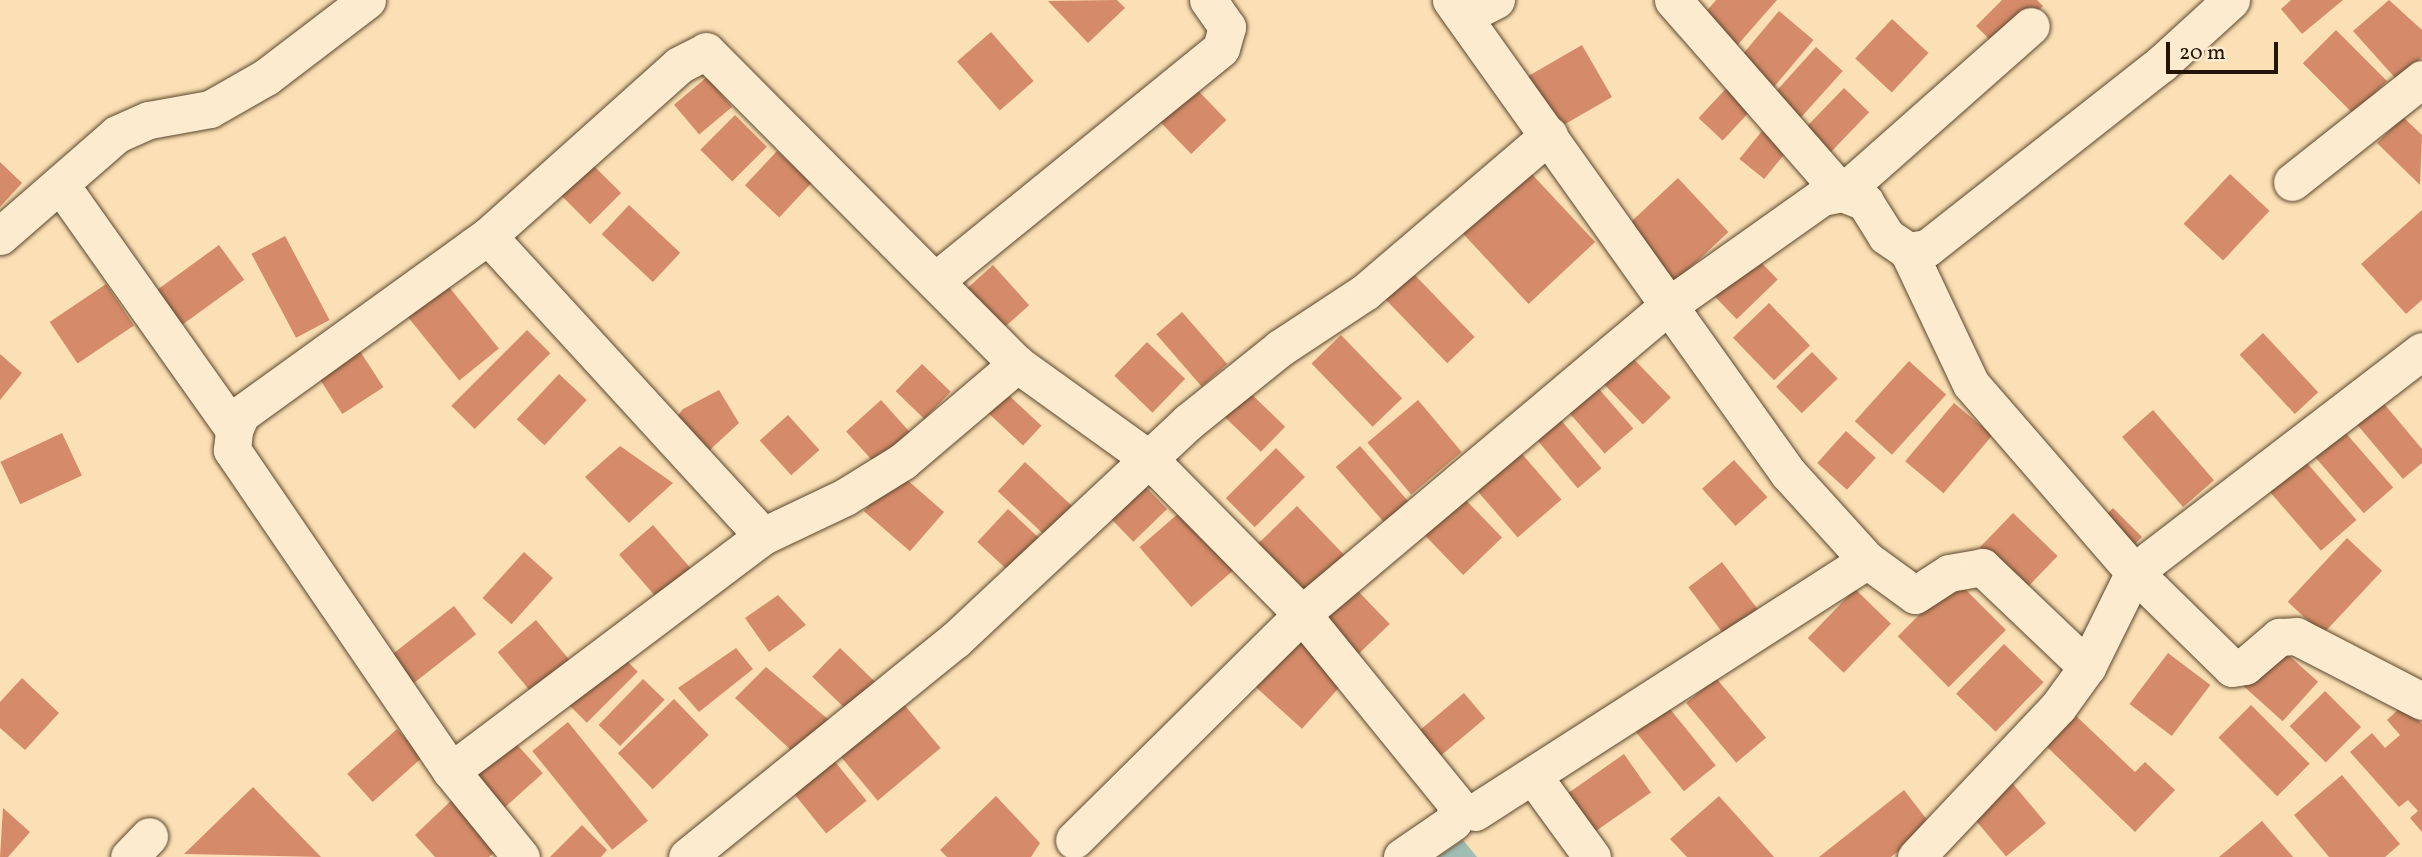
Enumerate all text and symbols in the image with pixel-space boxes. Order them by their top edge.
scale bar [2170,28,2282,72]
text: 20 m [2179,39,2225,68]

